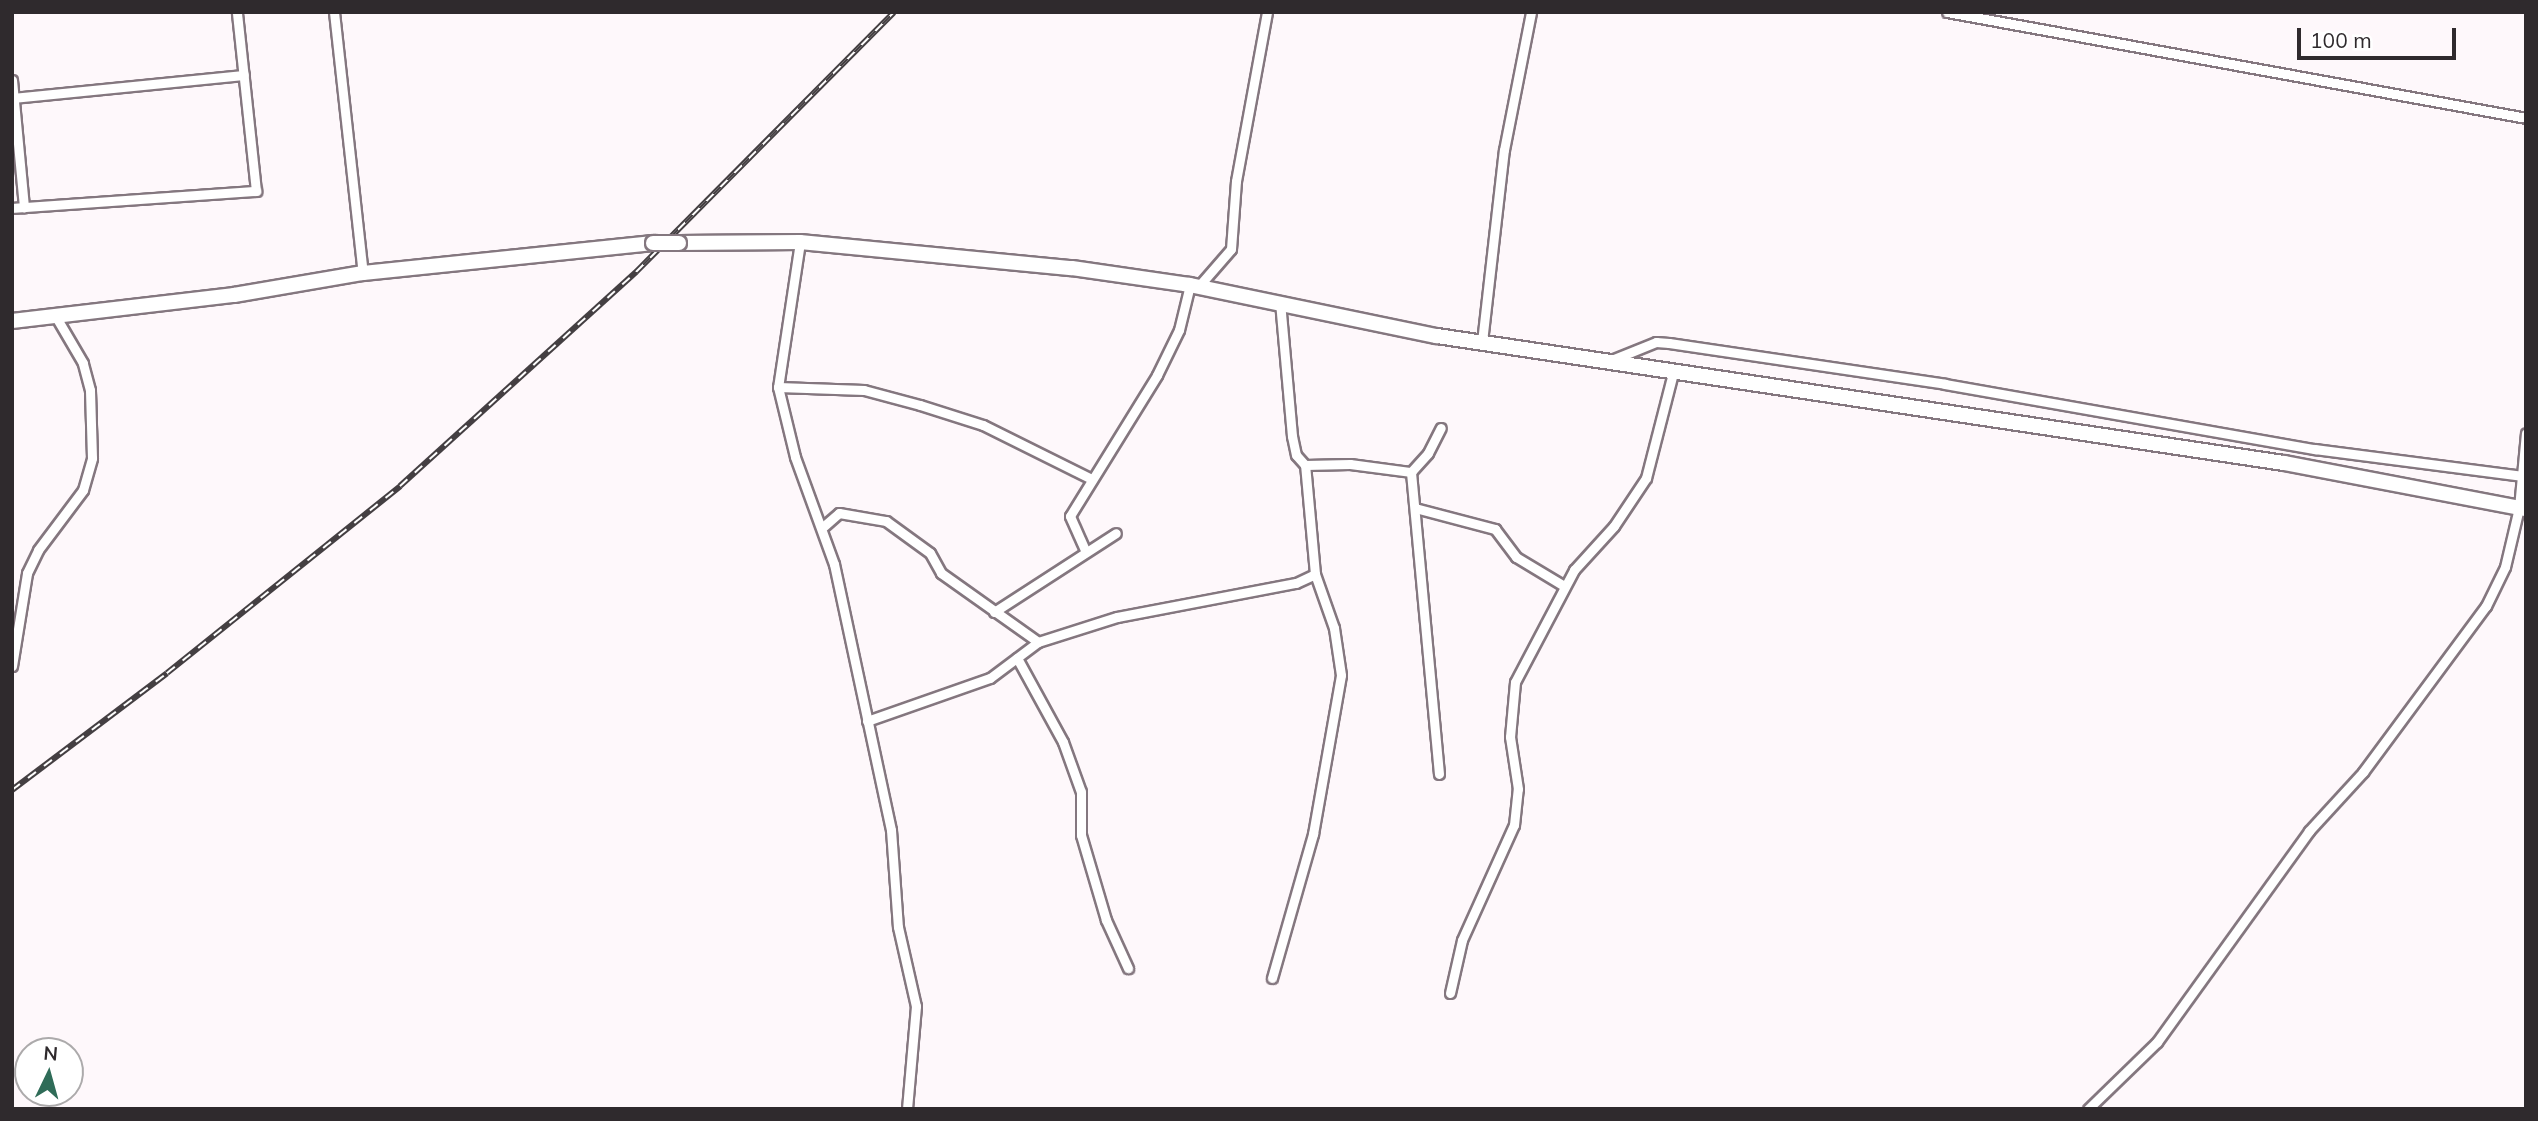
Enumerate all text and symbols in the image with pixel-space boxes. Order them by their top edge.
scale bar [2300,14,2459,58]
text: 100 m [2310,27,2372,53]
north arrow [14,1037,84,1107]
text: N [42,1040,59,1066]

